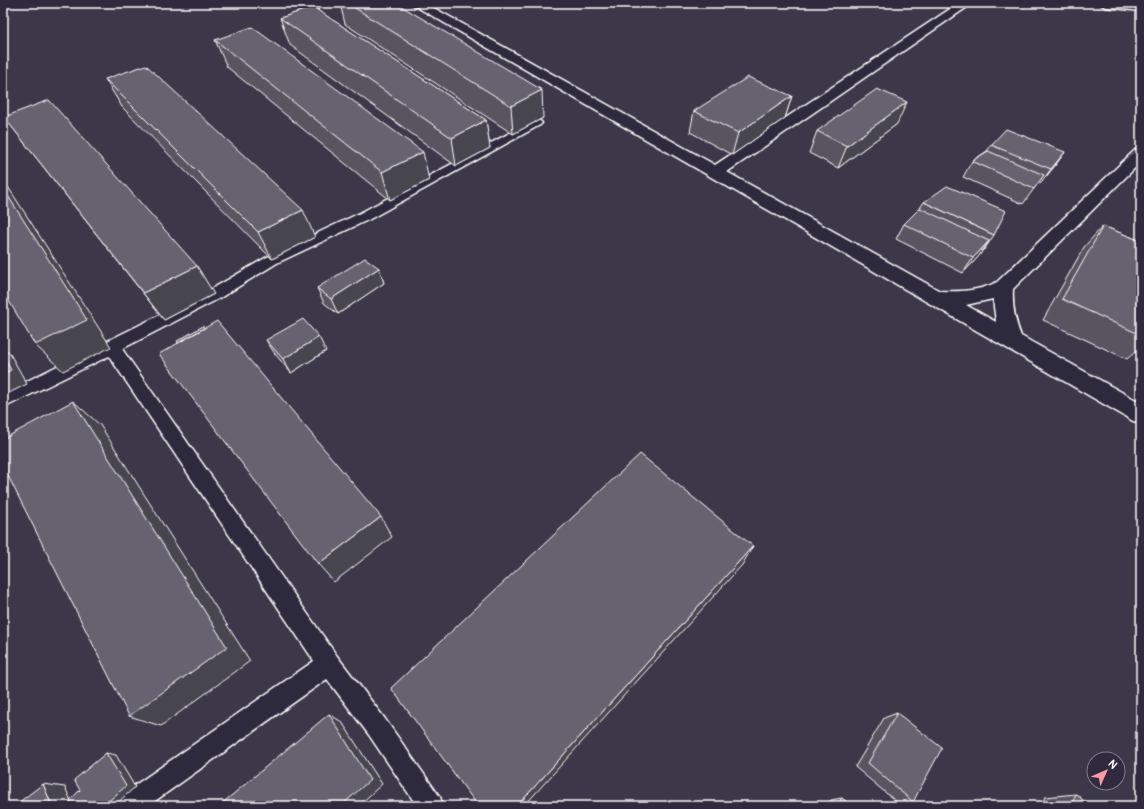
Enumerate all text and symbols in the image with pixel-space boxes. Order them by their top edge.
north arrow [1086,751,1126,791]
text: N [1105,757,1120,772]

